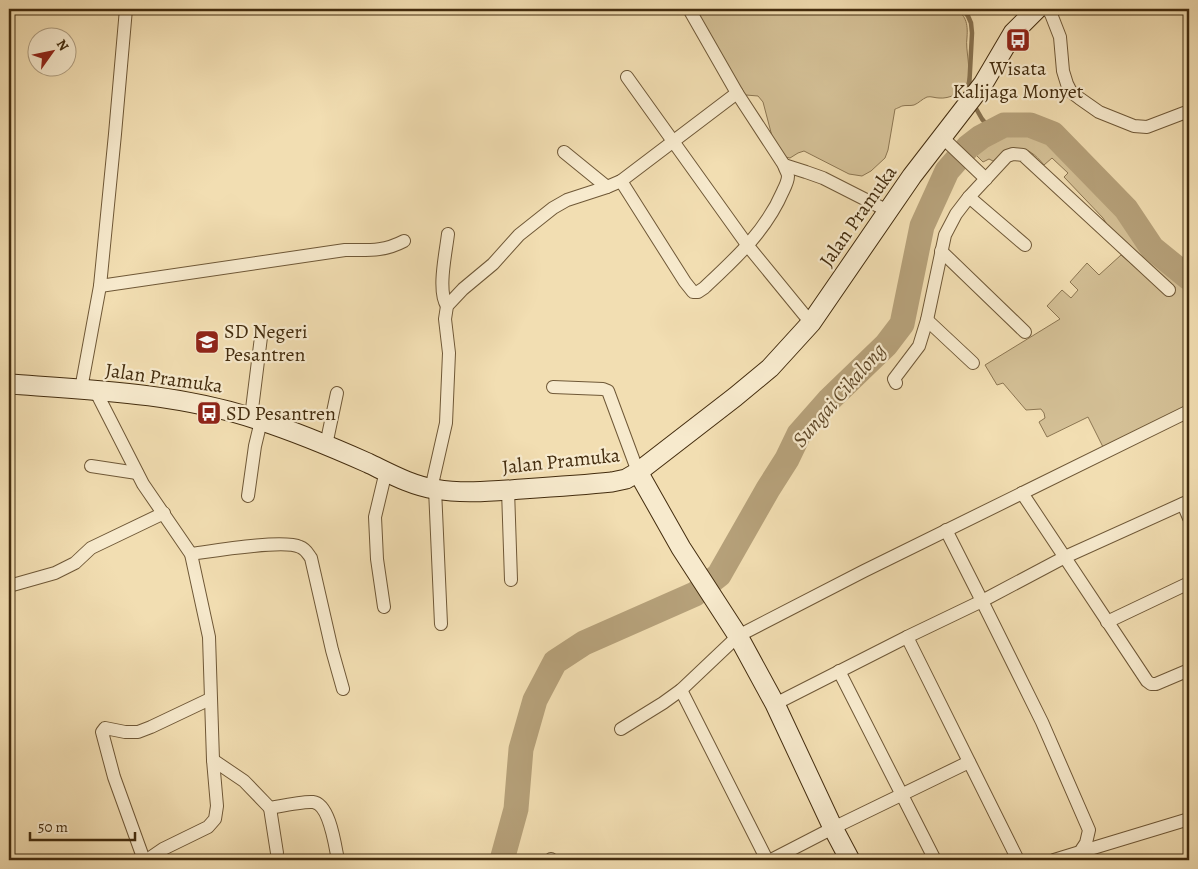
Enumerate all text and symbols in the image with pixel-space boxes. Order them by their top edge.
bus stop icon: Wisata Kalijaga Monyet [1005,27,1031,53]
north arrow [28,28,78,78]
text: N [52,36,73,55]
place label: Wisata Kalijaga Monyet [953,55,1084,105]
street label: Jalan Pramuka [813,159,903,272]
place label: SD Negeri Pesantren [224,318,308,368]
school or university icon: SD Negeri Pesantren [194,329,220,355]
water label: Sungai Cikalong [786,337,892,453]
street label: Jalan Pramuka [104,356,225,400]
bus stop icon: SD Pesantren [196,400,222,426]
place label: SD Pesantren [226,400,336,427]
street label: Jalan Pramuka [501,441,622,481]
scale bar [30,809,135,841]
text: 50 m [38,817,68,837]

